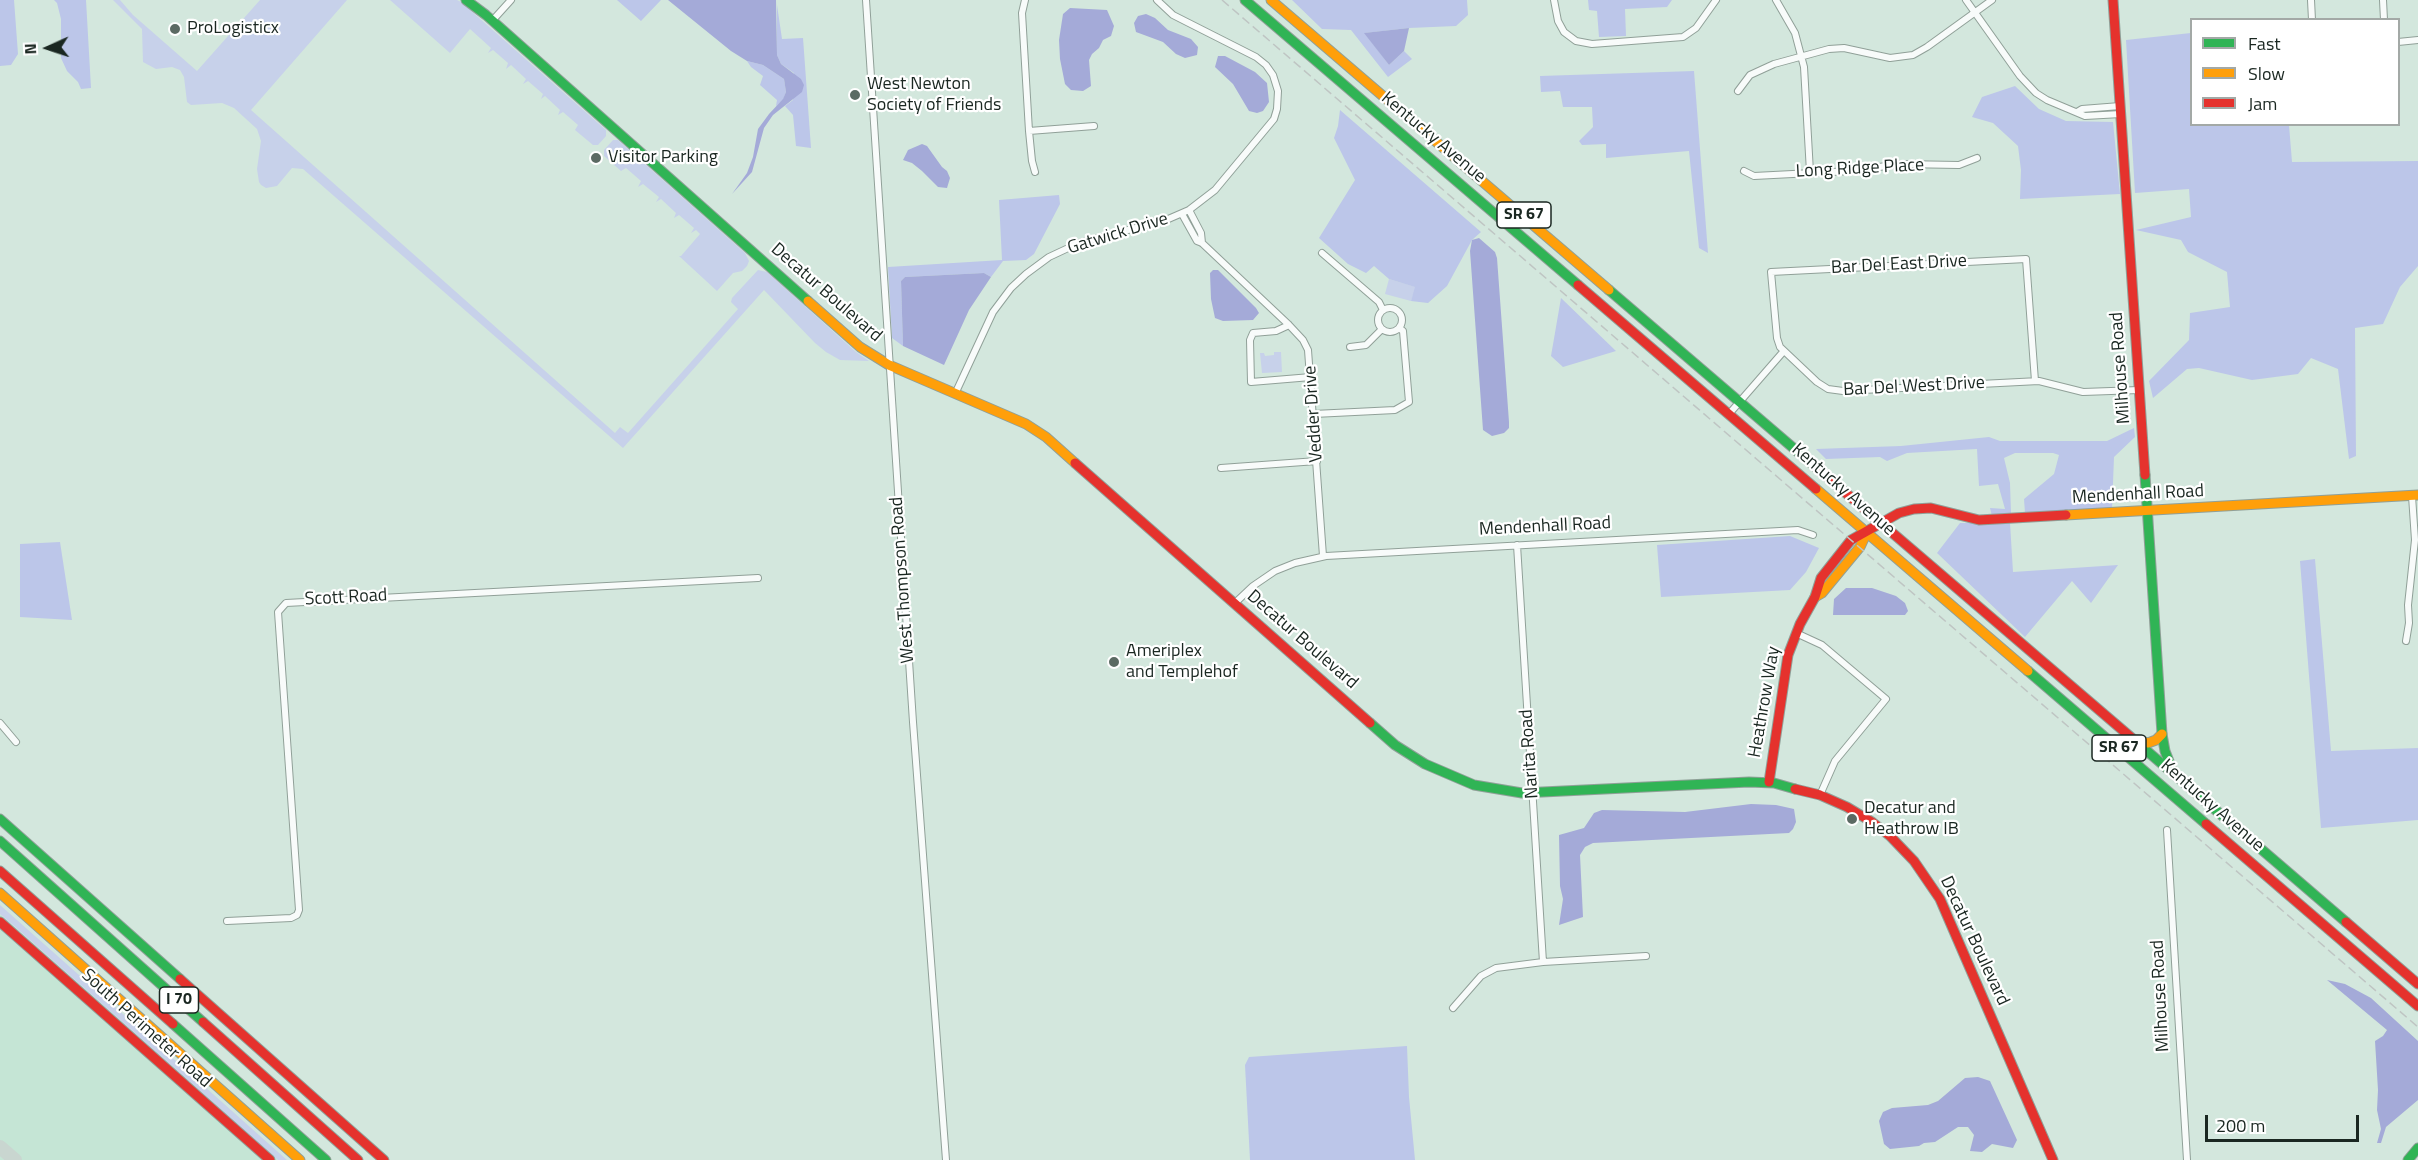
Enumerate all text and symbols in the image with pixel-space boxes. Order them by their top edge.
north arrow [18,18,78,78]
place label: ProLogisticx [187,18,279,40]
legend [2190,18,2400,126]
marker: ProLogisticx [168,22,182,36]
text: Fast [2248,30,2281,57]
text: N [18,43,42,55]
text: Slow [2248,60,2285,87]
place label: West Newton Society of Friends [867,74,1001,116]
marker: West Newton Society of Friends [848,88,862,102]
street label: Kentucky Avenue [1376,88,1490,188]
text: Jam [2248,90,2277,117]
place label: Visitor Parking [608,147,718,169]
marker: Visitor Parking [589,151,603,165]
street label: Long Ridge Place [1795,155,1925,183]
road number: SR 67 [1497,202,1551,228]
street label: Gatwick Drive [1065,208,1171,260]
street label: Decatur Boulevard [766,239,886,347]
street label: Bar Del East Drive [1830,251,1968,279]
street label: Milhouse Road [2106,311,2136,425]
street label: Vedder Drive [1300,365,1328,463]
street label: Bar Del West Drive [1843,373,1985,401]
street label: Kentucky Avenue [1787,439,1899,541]
street label: Mendenhall Road [2072,481,2204,509]
street label: West Thompson Road [886,496,920,664]
street label: Mendenhall Road [1479,513,1611,541]
street label: Scott Road [304,585,388,611]
street label: Decatur Boulevard [1242,586,1362,694]
place label: Ameriplex and Templehof [1126,641,1238,684]
street label: Heathrow Way [1745,645,1785,759]
marker: Ameriplex and Templehof [1107,655,1121,669]
street label: Narita Road [1516,709,1544,799]
road number: SR 67 [2092,735,2146,761]
street label: Kentucky Avenue [2156,755,2268,857]
place label: Decatur and Heathrow IB [1864,798,1959,840]
marker: Decatur and Heathrow IB [1845,812,1859,826]
street label: Decatur Boulevard [1935,873,2013,1009]
street label: Milhouse Road [2147,939,2175,1053]
street label: South Perimeter Road [77,965,215,1093]
road number: I 70 [160,987,198,1013]
scale bar [2208,1103,2362,1141]
text: 200 m [2216,1112,2265,1139]

